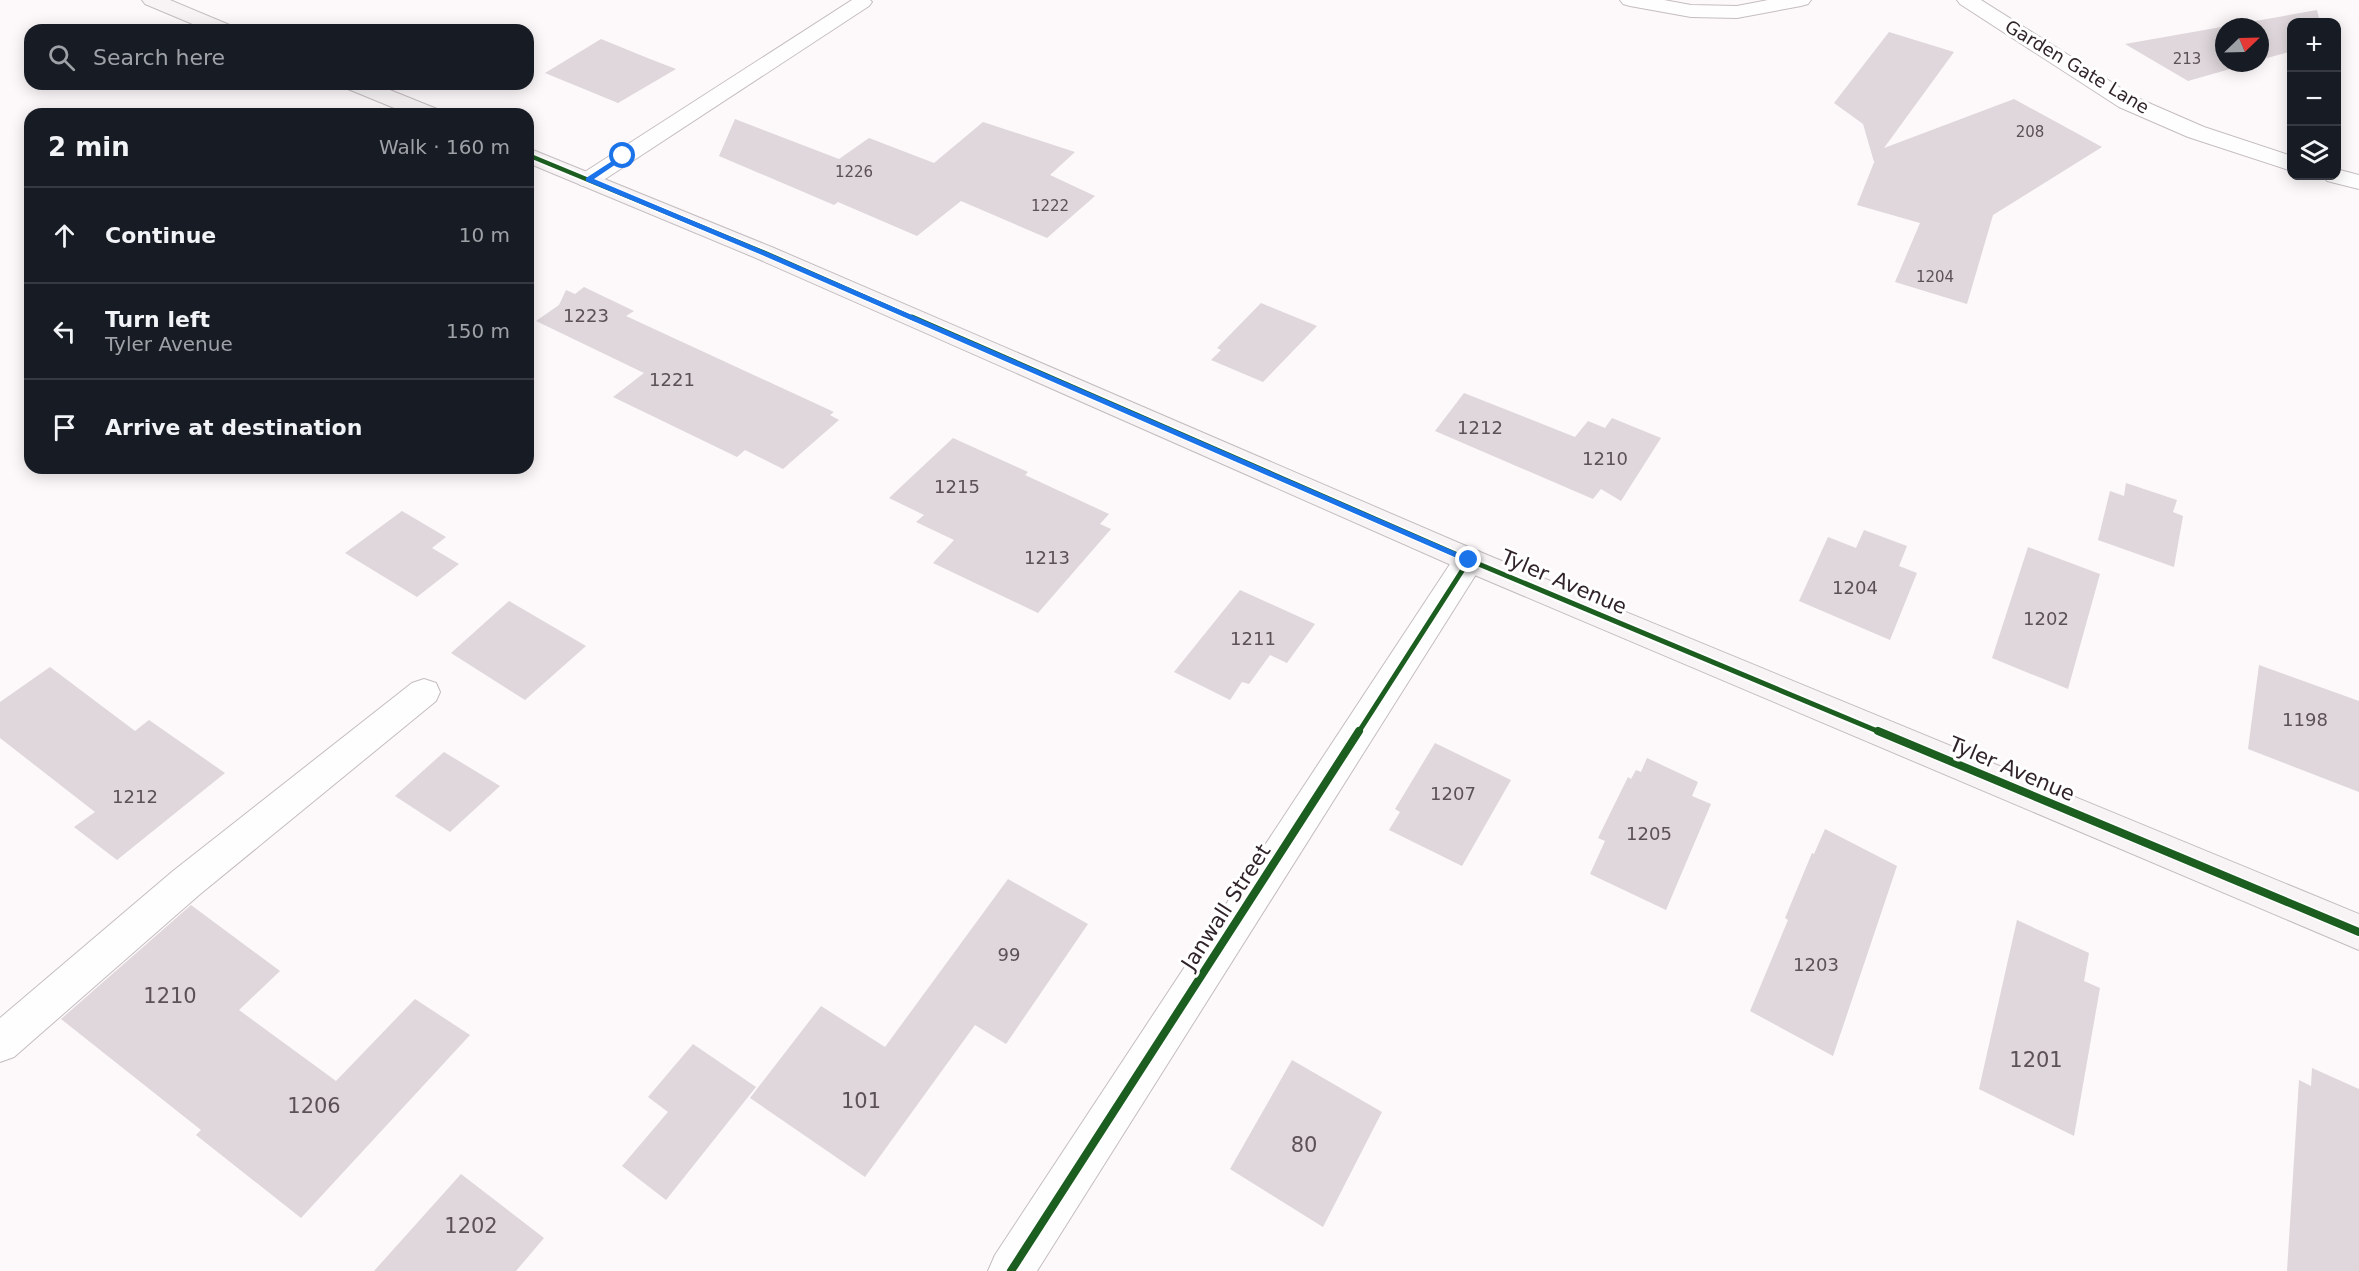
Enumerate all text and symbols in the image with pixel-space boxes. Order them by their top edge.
street label: Garden Gate Lane [2002,15,2153,118]
north arrow [2215,18,2269,72]
map controls [2287,18,2341,180]
button: + [2287,18,2341,72]
search box [24,24,534,90]
icon: search [45,41,78,74]
text: Search here [93,45,225,70]
house number: 213 [2173,50,2201,68]
button: − [2287,72,2341,126]
house number: 208 [2016,123,2044,141]
button: layers [2287,126,2341,180]
text: 2 min [48,132,130,162]
text: Walk · 160 m [379,135,510,159]
route start [609,142,635,168]
house number: 1226 [835,163,873,181]
house number: 1222 [1031,197,1069,215]
icon: ahead [48,219,81,252]
text: Continue [105,223,216,248]
text: 10 m [459,223,510,247]
house number: 1204 [1916,268,1954,286]
house number: 1223 [563,305,609,326]
text: Turn left [105,307,210,332]
icon: left [48,315,81,348]
text: 150 m [446,319,510,343]
text: Tyler Avenue [105,332,233,356]
house number: 1221 [649,369,695,390]
icon: arrive [48,411,81,444]
text: Arrive at destination [105,415,362,440]
house number: 1212 [1457,417,1503,438]
house number: 1210 [1582,448,1628,469]
house number: 1215 [934,476,980,497]
street label: Tyler Avenue [1497,544,1630,619]
route end [1455,546,1481,572]
house number: 1213 [1024,547,1070,568]
house number: 1204 [1832,577,1878,598]
house number: 1202 [2023,608,2069,629]
house number: 1211 [1230,628,1276,649]
house number: 1198 [2282,709,2328,730]
street label: Tyler Avenue [1945,731,2078,806]
house number: 1207 [1430,783,1476,804]
house number: 1212 [112,786,158,807]
house number: 1205 [1626,823,1672,844]
street label: Janwall Street [1175,840,1275,976]
house number: 99 [998,944,1020,965]
house number: 1203 [1793,954,1839,975]
house number: 1210 [143,984,197,1008]
house number: 1201 [2009,1048,2063,1072]
house number: 101 [841,1089,881,1113]
house number: 1206 [287,1094,341,1118]
house number: 80 [1291,1133,1317,1157]
house number: 1202 [444,1214,498,1238]

